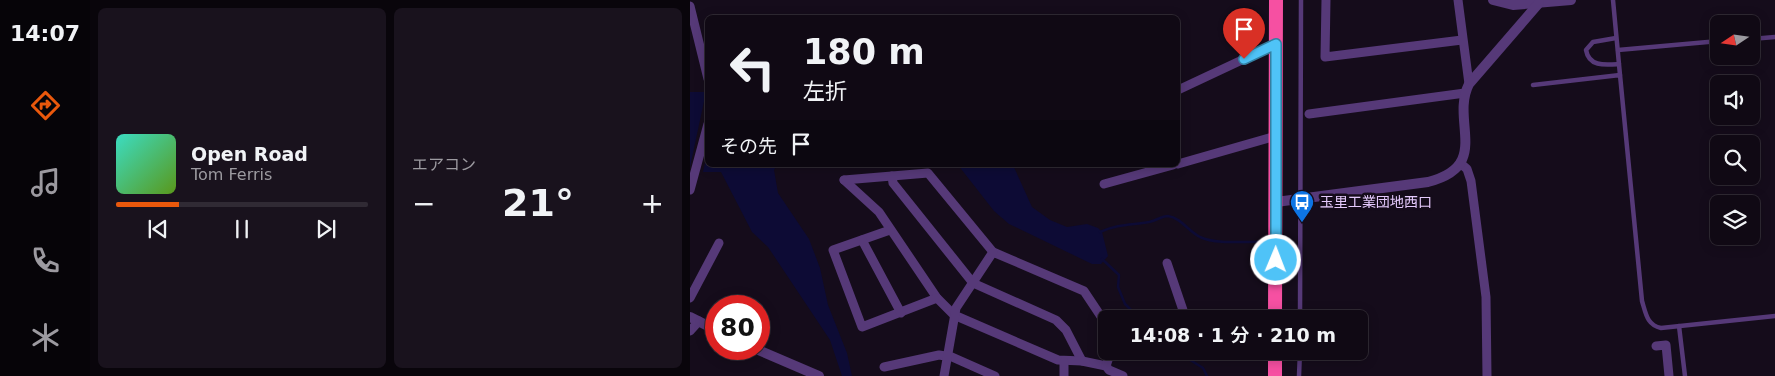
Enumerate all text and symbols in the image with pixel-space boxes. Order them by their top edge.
pin [1223,8,1265,59]
icon: arrive [1230,15,1258,43]
north arrow [1710,15,1760,65]
map controls [1710,15,1760,245]
text: 14:07 [10,21,80,46]
text: 180 m [803,32,925,72]
icon: left [720,35,785,100]
button: sound [1710,75,1760,125]
text: 左折 [803,79,847,104]
icon: directions [28,88,63,123]
icon: arrive [787,130,815,158]
text: その先 [720,135,777,157]
button: search [1710,135,1760,185]
text: Open Road [191,143,308,165]
text: エアコン [412,155,476,174]
icon: music [28,165,63,200]
text: Tom Ferris [191,165,272,184]
text: 21° [502,181,574,225]
text: − [412,187,435,220]
text: + [641,187,664,220]
bus stop icon: 玉里工業団地西口 [1289,189,1315,223]
place label: 玉里工業団地西口 [1320,194,1432,210]
button: layers [1710,195,1760,245]
icon: previous [144,215,172,243]
icon: pause [228,215,256,243]
icon: next [312,215,340,243]
position arrow [1249,233,1301,285]
icon: phone [28,243,63,278]
speed limit sign: 80 [705,295,770,360]
icon: climate [28,320,63,355]
text: 14:08 · 1 分 · 210 m [1130,324,1336,346]

